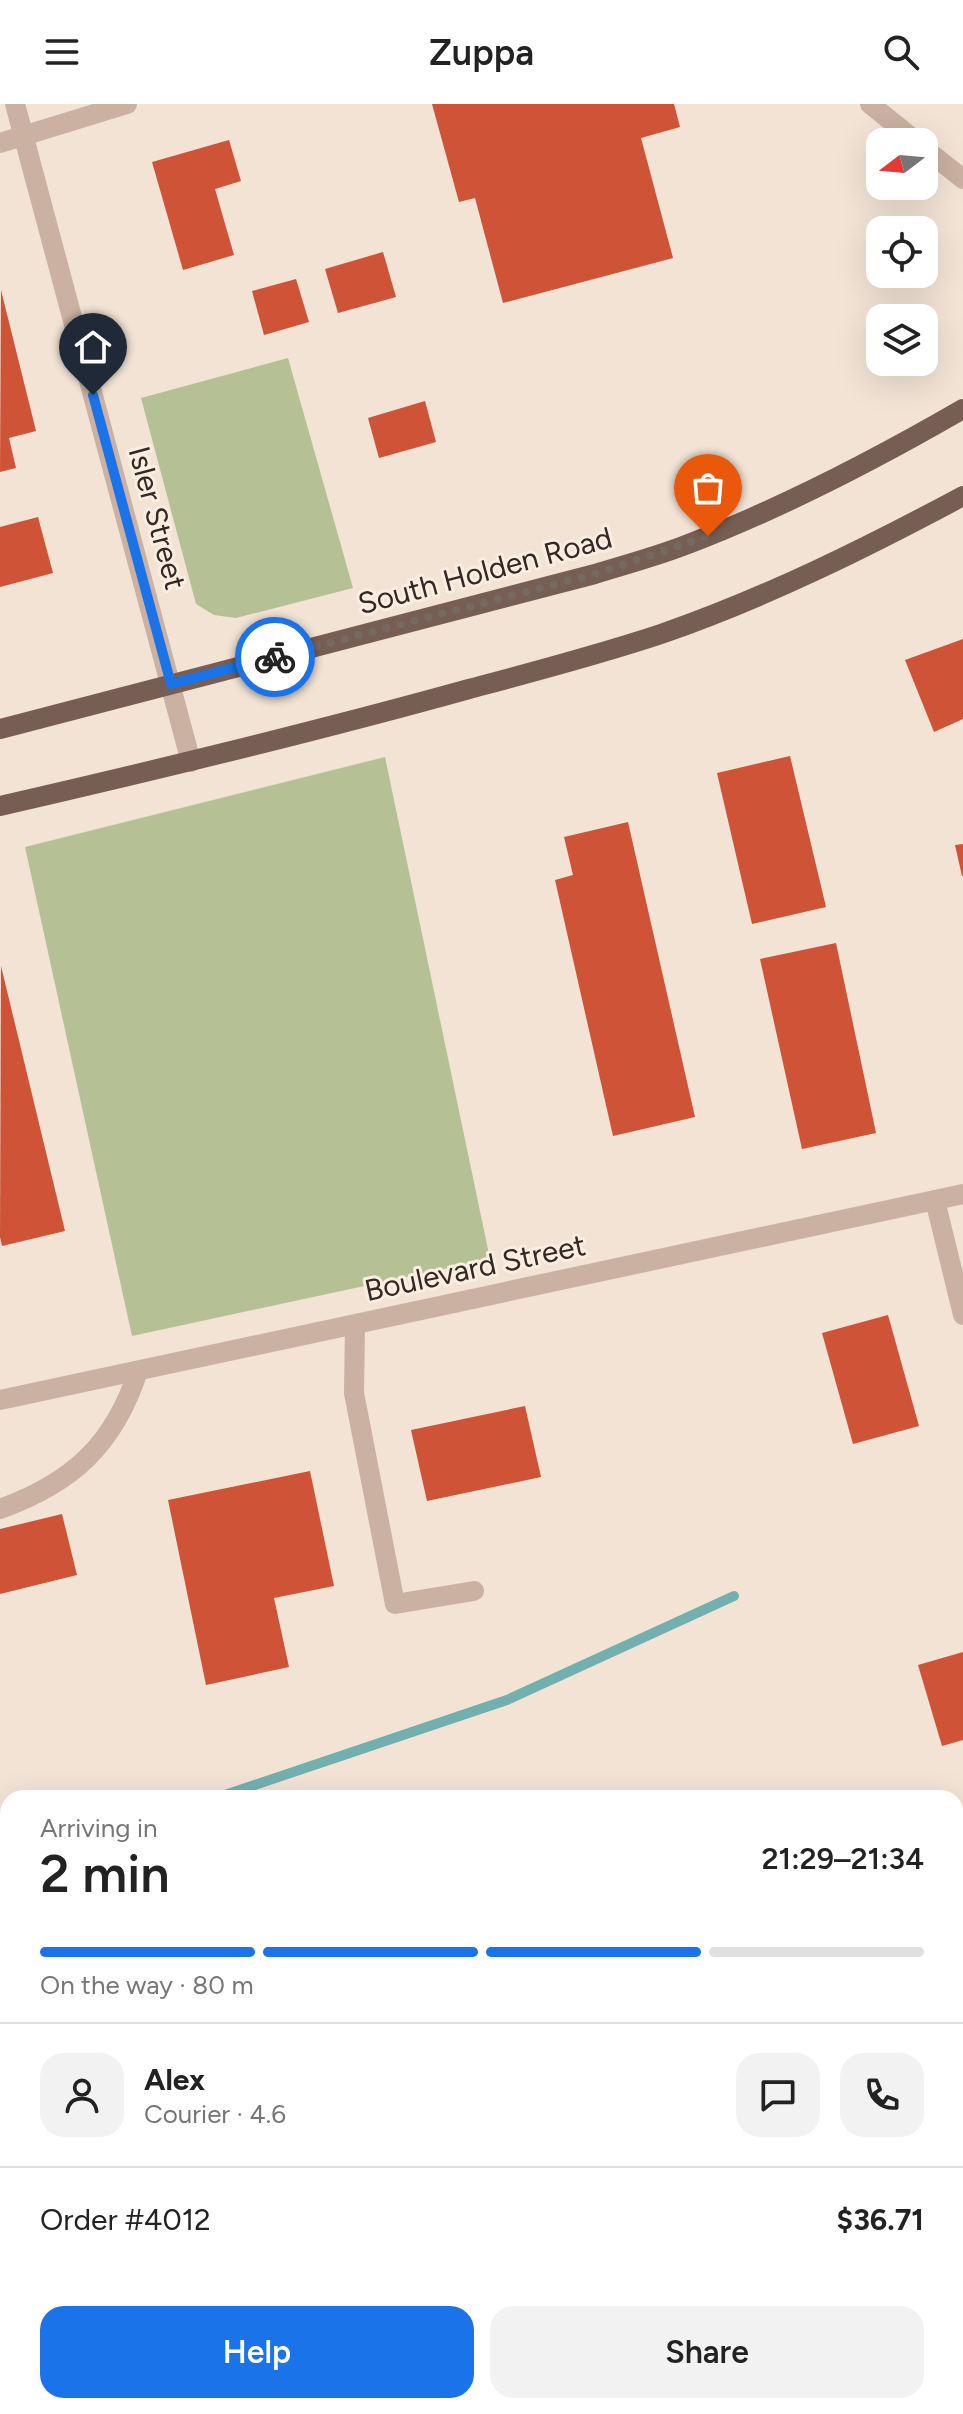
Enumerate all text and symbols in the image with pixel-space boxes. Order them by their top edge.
icon: menu [40,30,84,74]
icon: search [879,30,923,74]
text: Zuppa [429,31,534,74]
north arrow [866,128,938,200]
map controls [866,128,938,376]
button: locate [866,216,938,288]
button: layers [866,304,938,376]
pin [59,313,127,395]
icon: home [71,325,115,369]
street label: Isler Street [121,442,194,593]
pin [674,454,742,536]
icon: bag [686,466,730,510]
street label: South Holden Road [354,519,616,622]
courier [235,617,315,697]
icon: bike [253,635,297,679]
street label: Boulevard Street [361,1226,589,1309]
text: Arriving in [40,1812,158,1844]
text: 21:29–21:34 [761,1840,924,1877]
text: 2 min [40,1843,169,1905]
text: On the way · 80 m [40,1969,254,2001]
button: person [40,2053,124,2137]
button: chat [736,2053,820,2137]
button: phone [840,2053,924,2137]
text: Alex [144,2061,205,2098]
text: Courier · 4.6 [144,2098,286,2130]
text: Order #4012 [40,2201,211,2238]
text: $36.71 [837,2201,924,2238]
button: Help [40,2306,474,2398]
button: Share [490,2306,924,2398]

